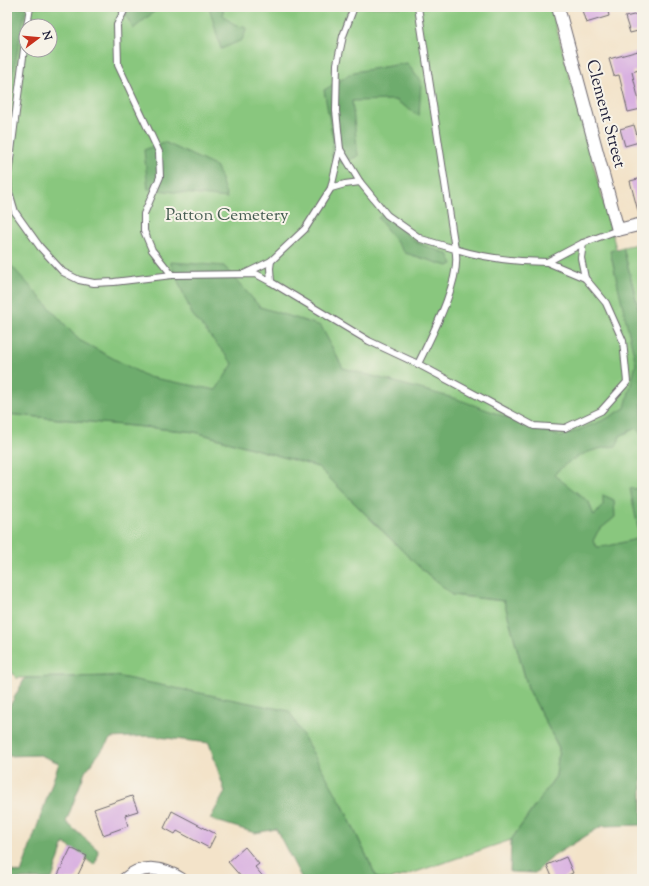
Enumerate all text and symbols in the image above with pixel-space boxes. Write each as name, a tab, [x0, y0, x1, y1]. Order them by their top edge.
north arrow	[18, 18, 58, 58]
text: N	[37, 28, 56, 42]
street label: Clement Street	[579, 57, 631, 171]
park label: Patton Cemetery	[165, 204, 289, 228]

